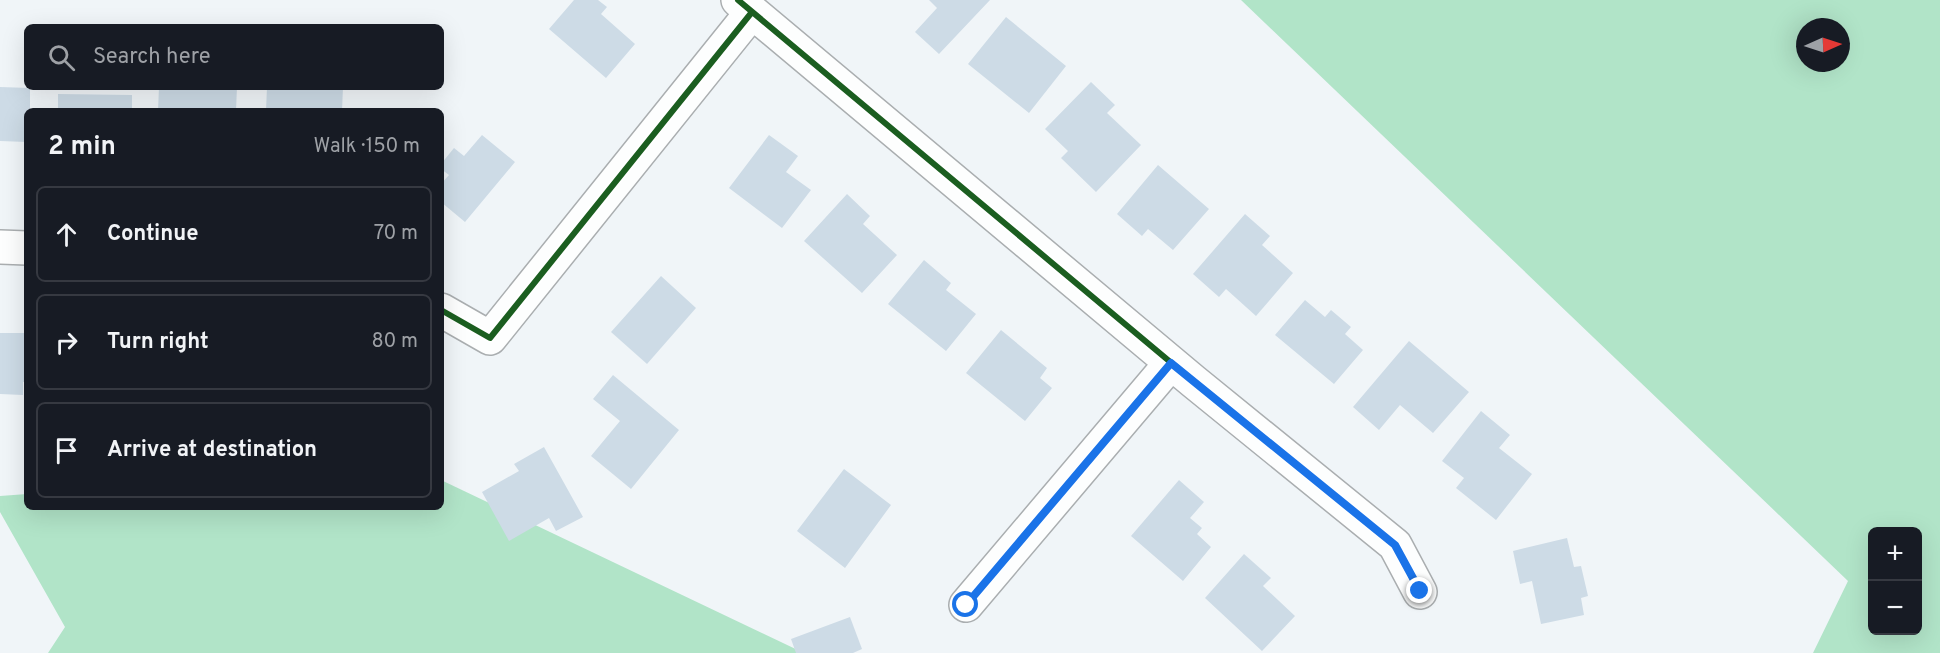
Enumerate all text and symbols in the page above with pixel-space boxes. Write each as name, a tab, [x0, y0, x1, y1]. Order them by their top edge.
north arrow	[1796, 18, 1850, 72]
search box	[24, 24, 444, 90]
icon: search	[45, 41, 78, 74]
text: Search here	[93, 44, 211, 71]
text: 2 min	[48, 131, 116, 164]
text: Walk · 150 m	[314, 134, 420, 160]
icon: ahead	[50, 218, 83, 251]
text: Continue	[107, 221, 198, 248]
text: 70 m	[374, 221, 418, 247]
icon: right	[50, 326, 83, 359]
text: Turn right	[107, 329, 209, 356]
text: 80 m	[372, 329, 418, 355]
icon: arrive	[50, 434, 83, 467]
text: Arrive at destination	[107, 437, 317, 464]
map controls	[1868, 527, 1922, 635]
button: +	[1868, 527, 1922, 581]
route end	[1406, 577, 1432, 603]
button: −	[1868, 581, 1922, 635]
route start	[952, 591, 978, 617]

